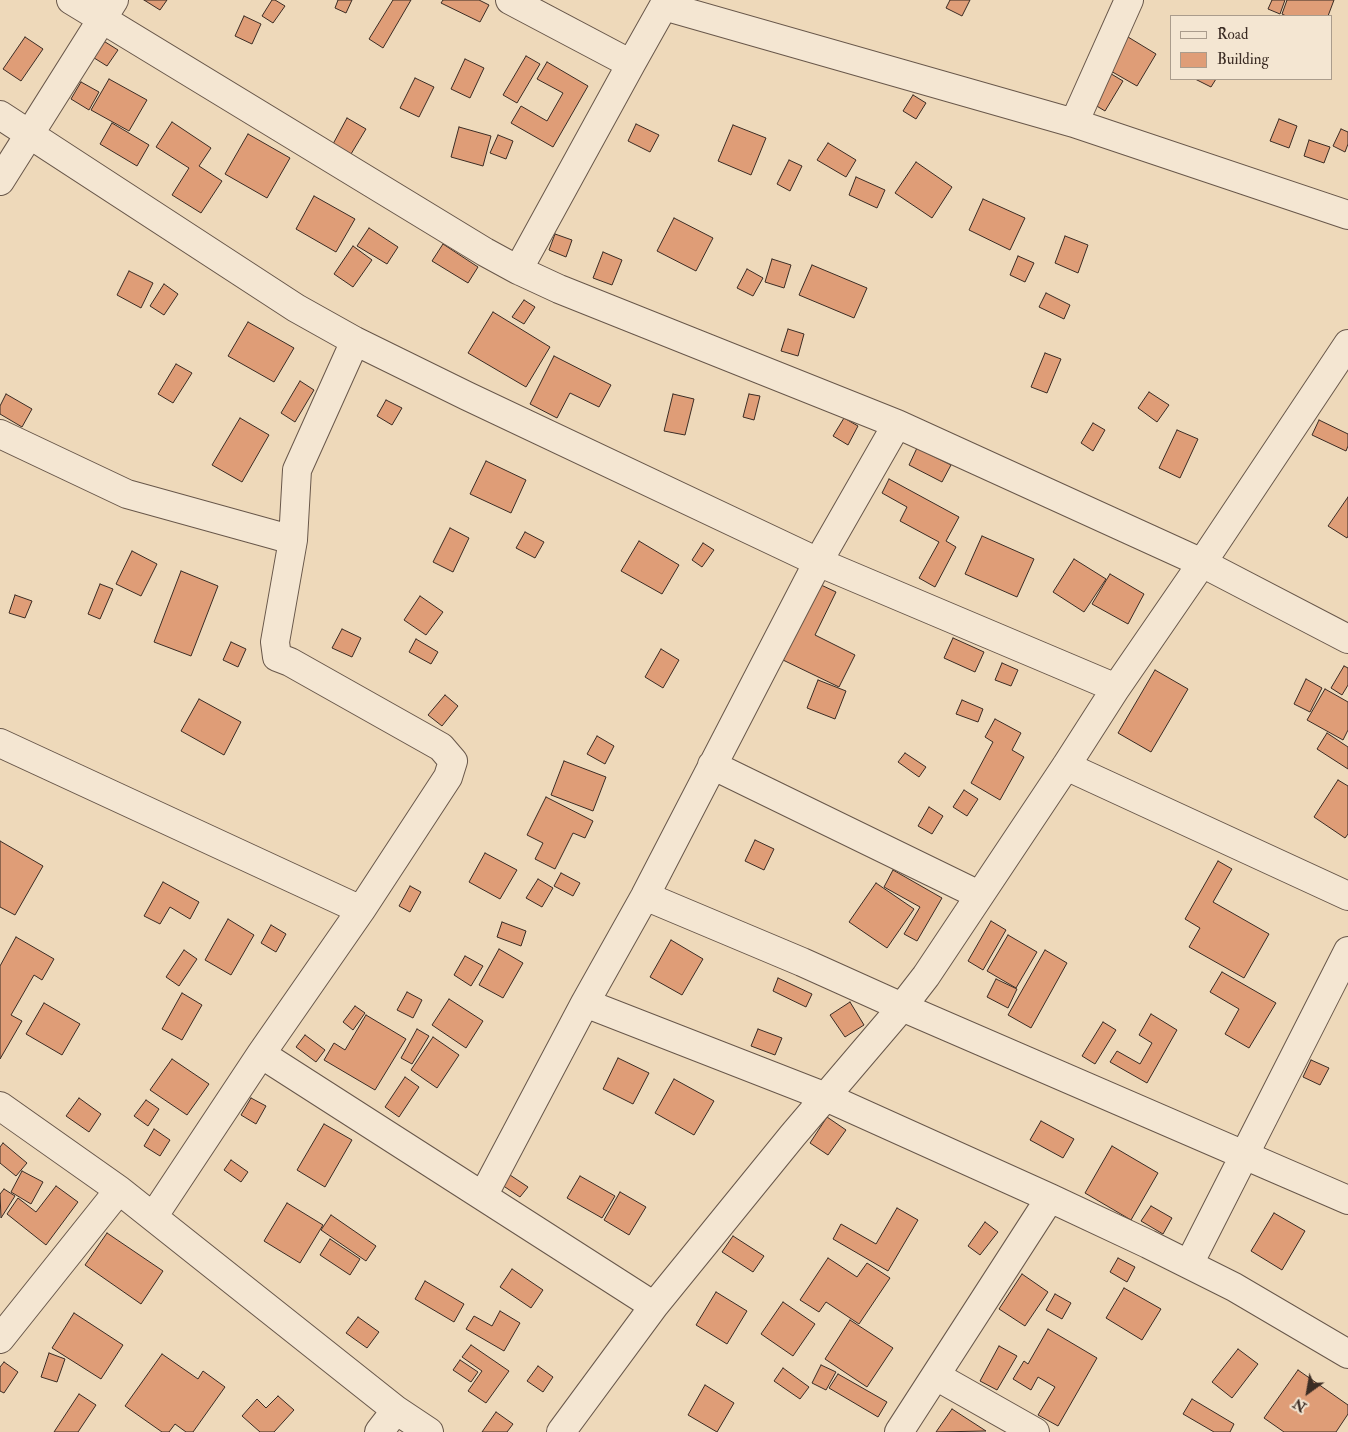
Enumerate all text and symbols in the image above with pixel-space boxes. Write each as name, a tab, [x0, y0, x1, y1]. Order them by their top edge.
legend	[1170, 15, 1333, 80]
text: Road	[1217, 25, 1248, 44]
text: Building	[1217, 50, 1269, 69]
north arrow	[1283, 1367, 1333, 1417]
text: N	[1290, 1395, 1310, 1416]

